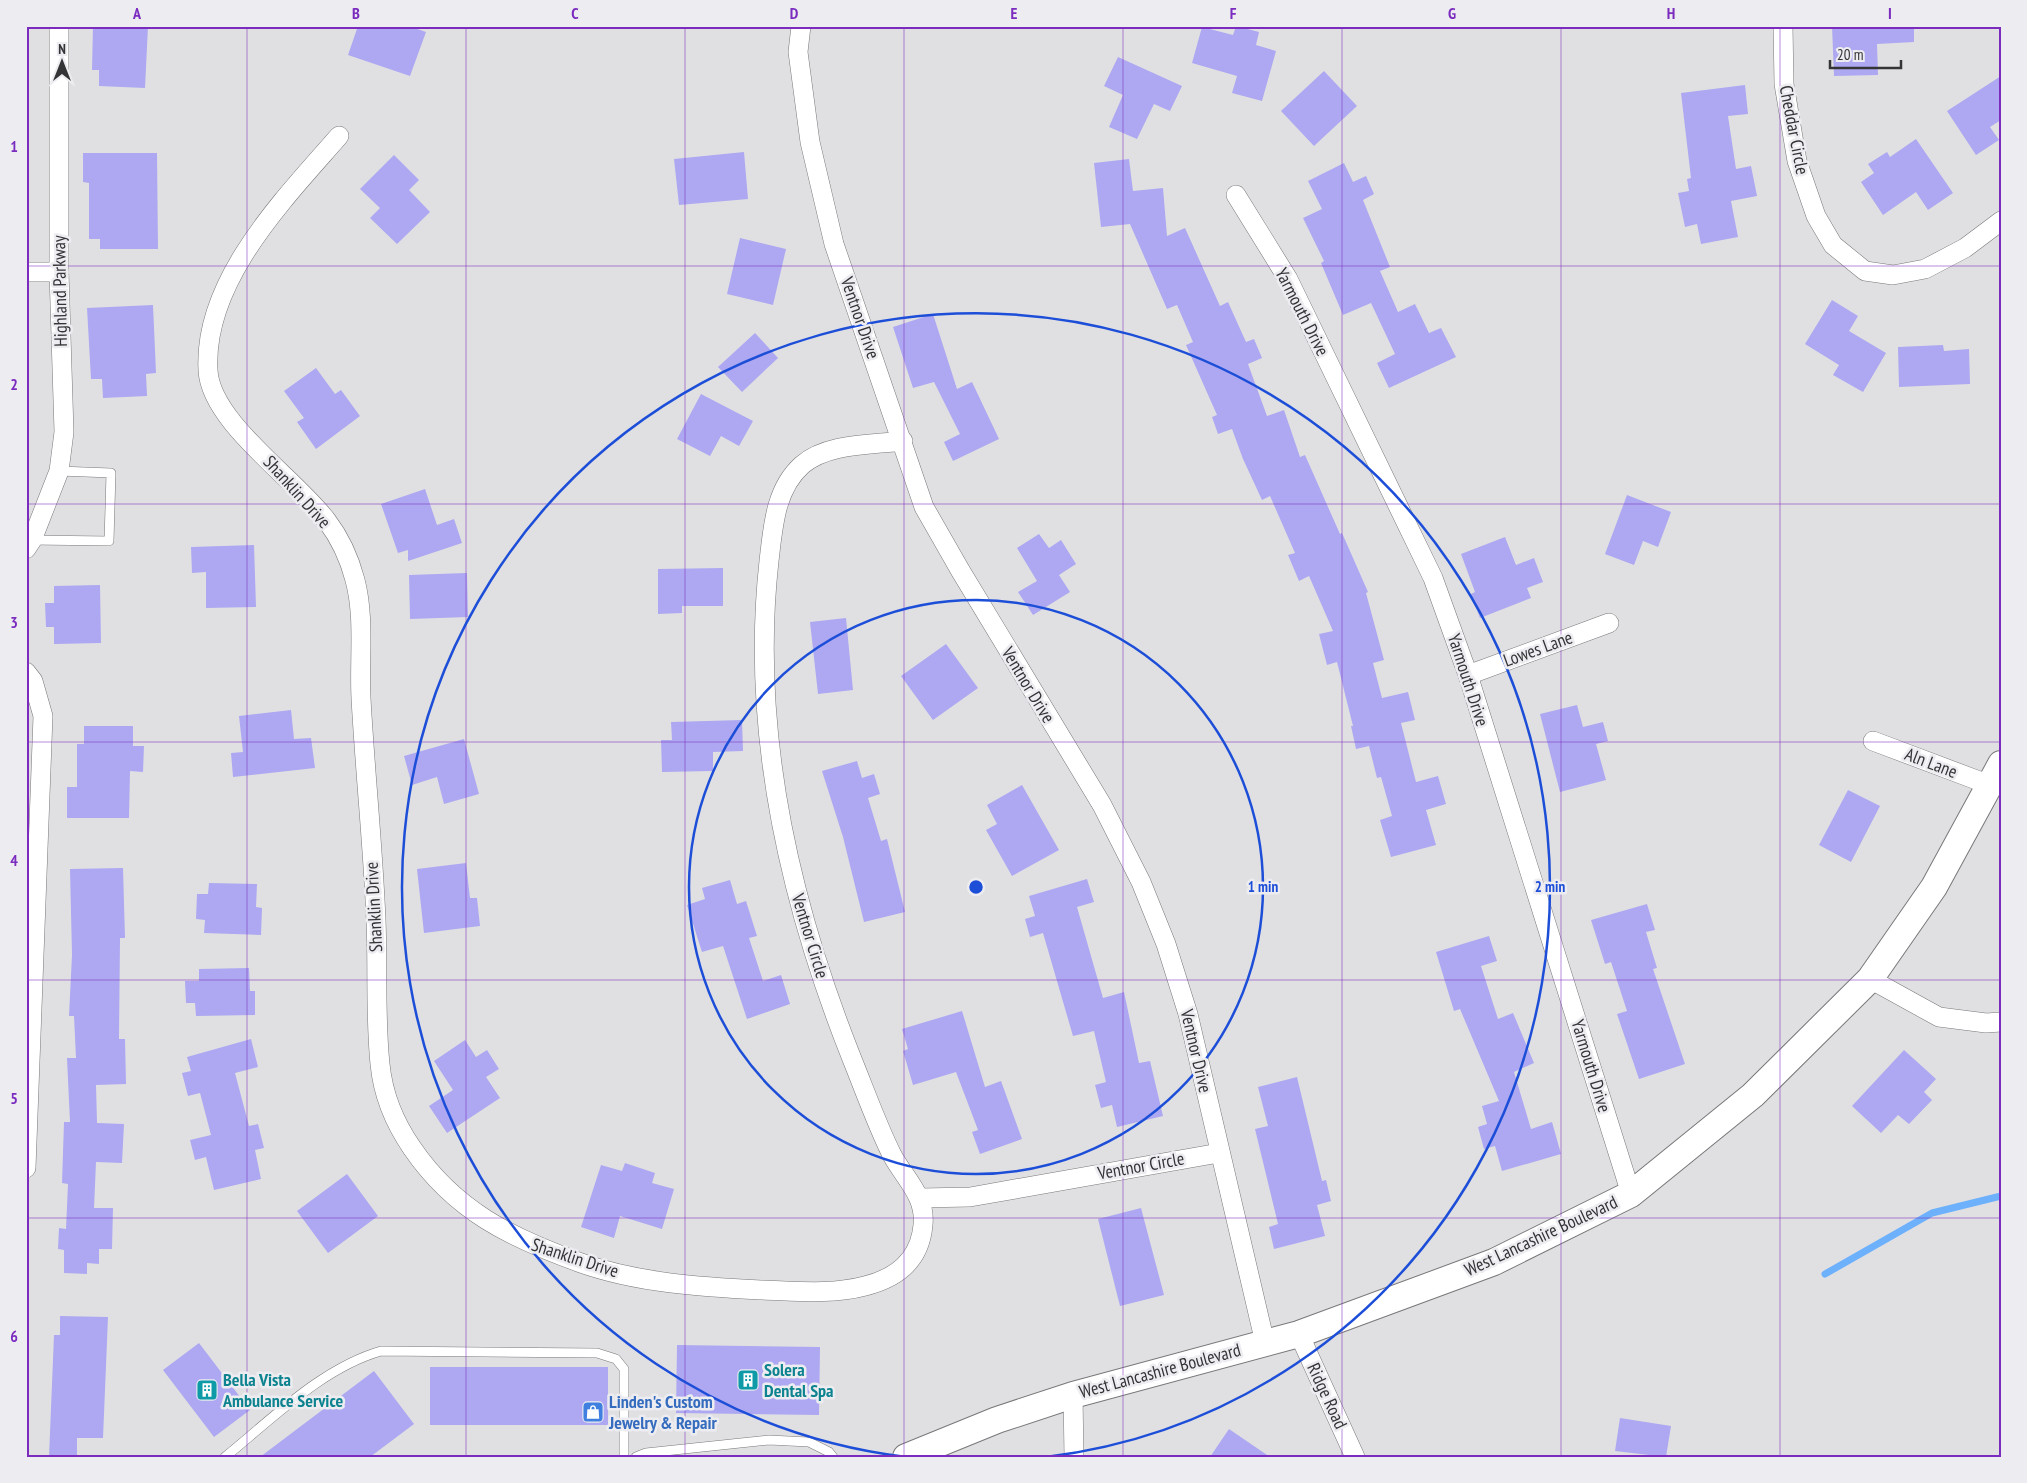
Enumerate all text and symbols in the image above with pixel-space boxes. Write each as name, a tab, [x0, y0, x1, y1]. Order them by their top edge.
text: A	[132, 3, 142, 23]
text: B	[352, 3, 360, 23]
text: C	[571, 3, 579, 23]
text: D	[790, 3, 799, 23]
text: E	[1011, 3, 1018, 23]
text: F	[1230, 3, 1237, 23]
text: G	[1448, 3, 1456, 23]
text: H	[1667, 3, 1675, 23]
text: I	[1888, 3, 1892, 23]
north arrow	[38, 38, 88, 88]
scale bar	[1830, 38, 1901, 70]
text: N	[58, 40, 66, 58]
text: 20 m	[1837, 45, 1863, 64]
street label: Cheddar Circle	[1775, 83, 1814, 176]
text: 1	[10, 136, 18, 156]
street label: Highland Parkway	[47, 235, 72, 347]
street label: Yarmouth Drive	[1270, 264, 1334, 360]
street label: Ventnor Drive	[835, 273, 885, 362]
text: 2	[10, 374, 18, 394]
street label: Shanklin Drive	[259, 450, 336, 533]
text: 3	[10, 612, 18, 632]
street label: Lowes Lane	[1500, 625, 1576, 672]
street label: Yarmouth Drive	[1443, 631, 1494, 729]
street label: Ventnor Drive	[996, 642, 1060, 727]
street label: Aln Lane	[1902, 742, 1961, 783]
text: 4	[10, 850, 18, 870]
street label: Shanklin Drive	[360, 861, 387, 953]
text: 1 min	[1248, 877, 1278, 896]
text: 2 min	[1535, 877, 1565, 896]
centre of rings	[967, 878, 985, 896]
street label: Ventnor Circle	[786, 890, 834, 981]
street label: Ventnor Drive	[1176, 1006, 1217, 1095]
street label: Yarmouth Drive	[1566, 1017, 1617, 1115]
text: 5	[10, 1088, 18, 1108]
street label: Ventnor Circle	[1095, 1147, 1186, 1185]
street label: West Lancashire Boulevard	[1461, 1190, 1621, 1281]
street label: Shanklin Drive	[529, 1233, 622, 1282]
text: 6	[10, 1326, 18, 1346]
street label: West Lancashire Boulevard	[1077, 1338, 1243, 1403]
place label: Solera Dental Spa	[764, 1358, 834, 1402]
street label: Ridge Road	[1302, 1359, 1353, 1432]
place label: Bella Vista Ambulance Service	[222, 1368, 343, 1412]
building icon: Solera Dental Spa	[736, 1368, 760, 1392]
building icon: Bella Vista Ambulance Service	[195, 1378, 219, 1402]
place label: Linden's Custom Jewelry & Repair	[608, 1390, 718, 1434]
shop icon: Linden's Custom Jewelry & Repair	[581, 1400, 605, 1424]

